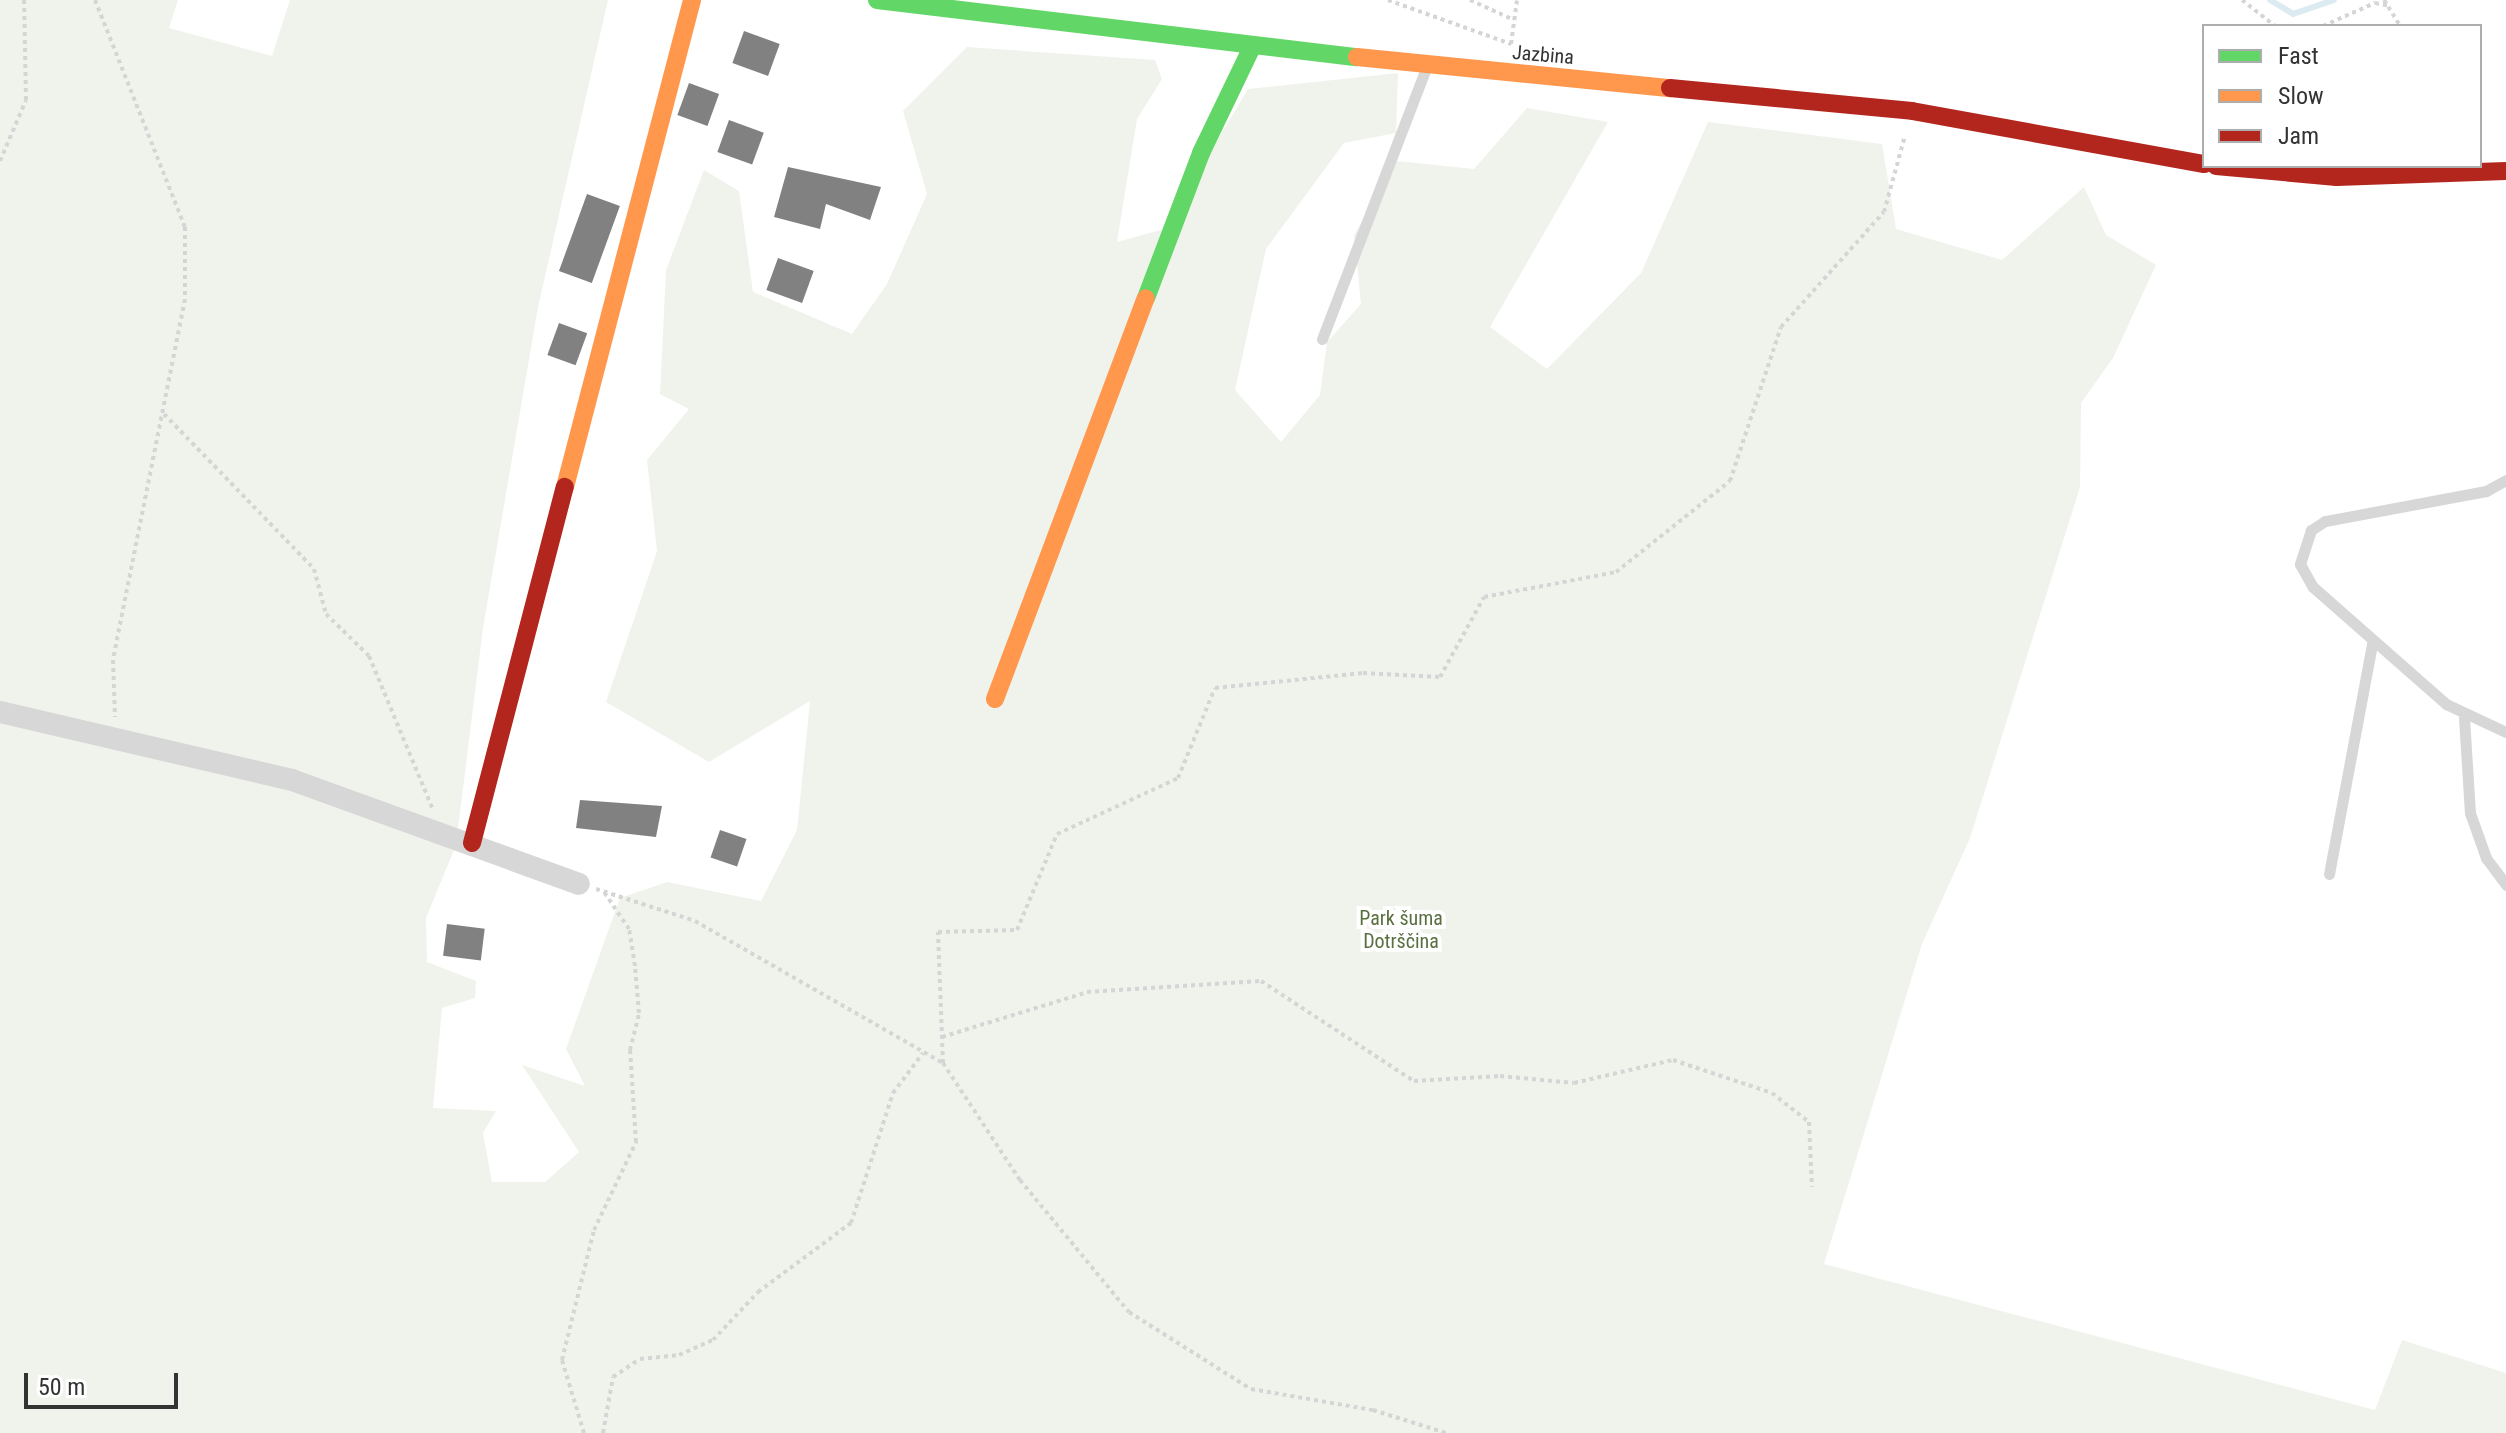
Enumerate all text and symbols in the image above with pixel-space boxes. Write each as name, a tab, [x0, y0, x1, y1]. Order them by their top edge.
legend	[2202, 24, 2482, 168]
street label: Jazbina	[1511, 40, 1575, 70]
text: Fast	[2278, 42, 2319, 70]
text: Slow	[2278, 82, 2324, 110]
text: Jam	[2278, 122, 2319, 150]
park label: Park šuma Dotrščina	[1359, 907, 1443, 954]
scale bar	[28, 1357, 182, 1407]
text: 50 m	[38, 1373, 85, 1401]

